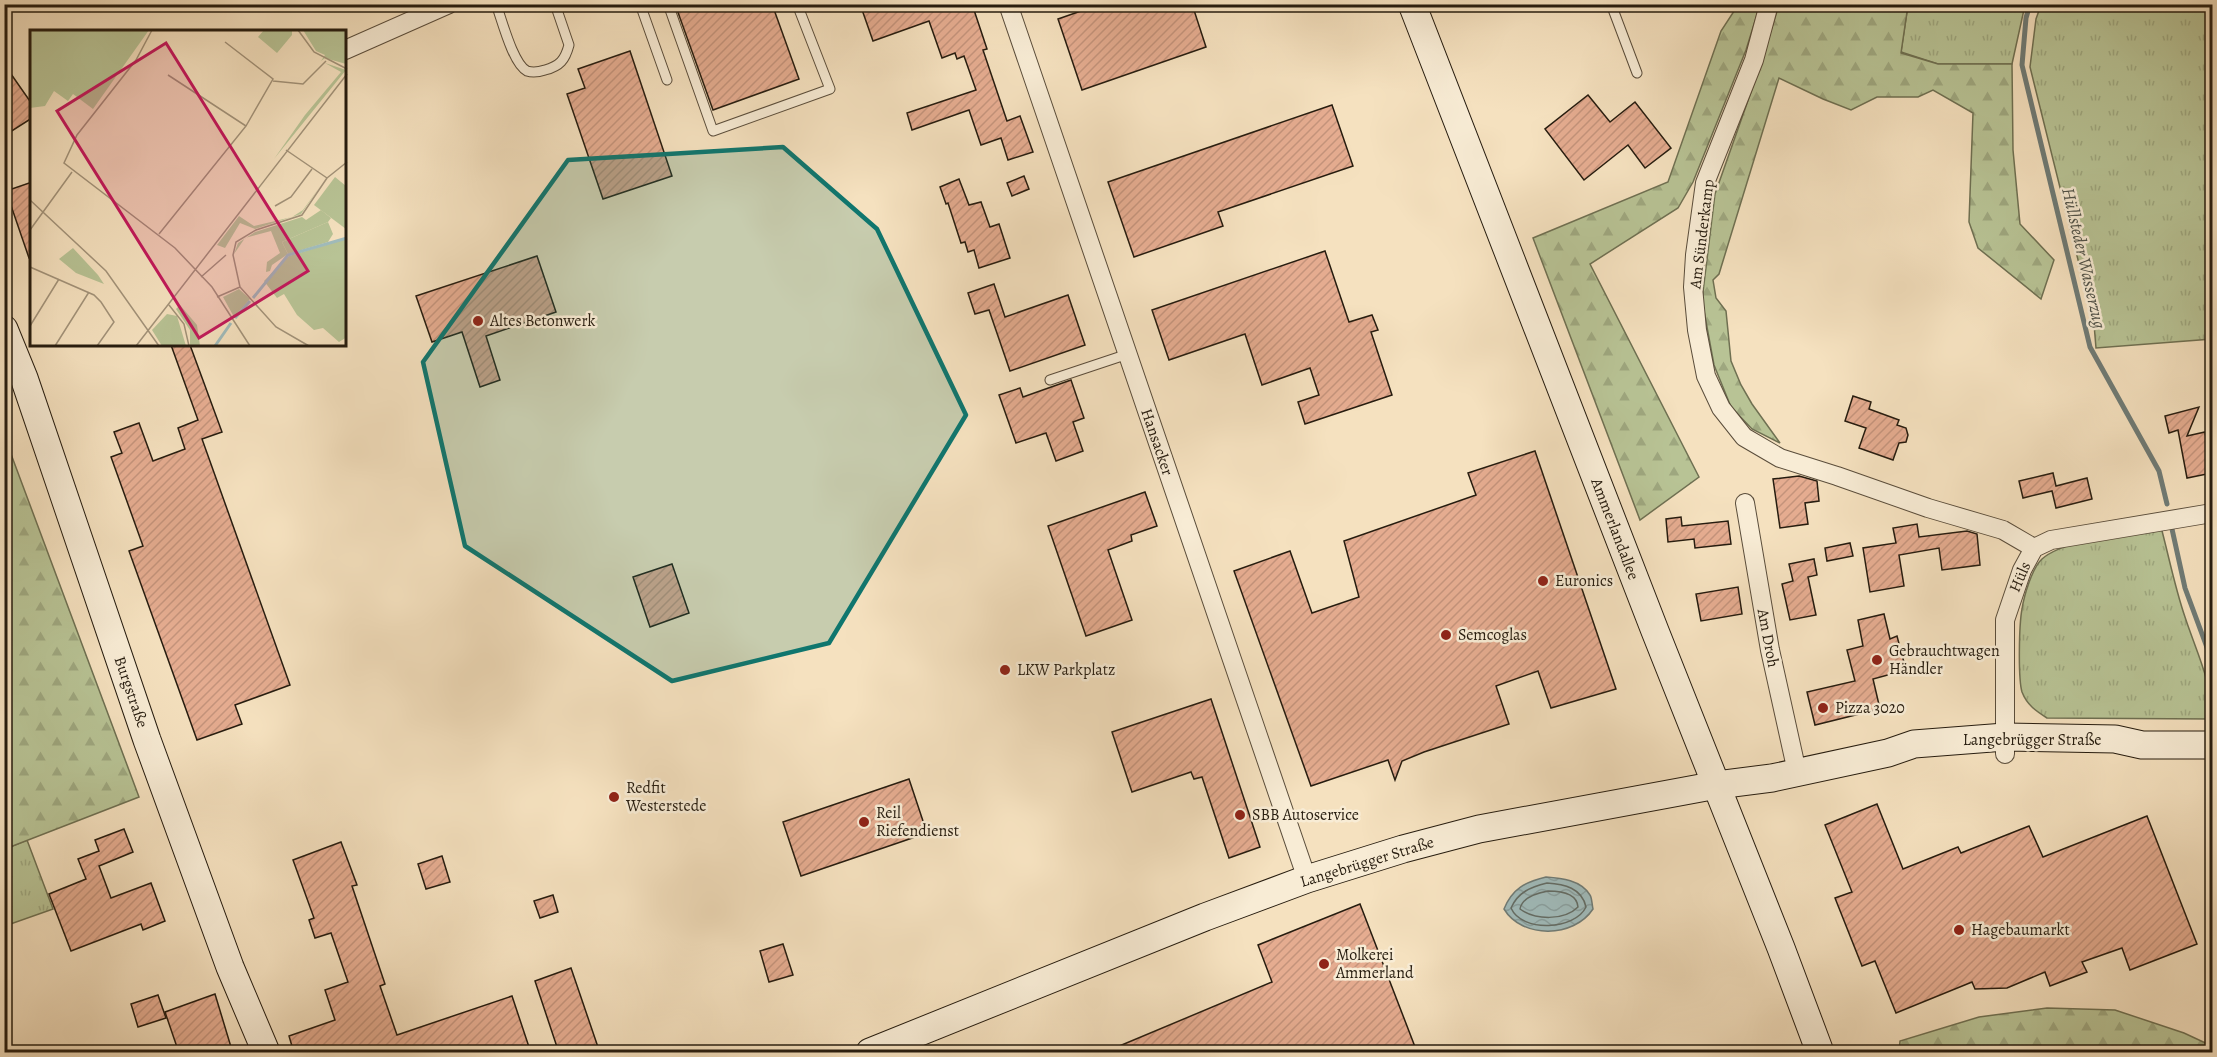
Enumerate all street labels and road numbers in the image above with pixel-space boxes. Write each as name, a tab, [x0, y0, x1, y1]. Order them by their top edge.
street label: Am Sünderkamp	[1684, 178, 1720, 291]
street label: Hansacker	[1135, 406, 1179, 478]
street label: Ammerlandallee	[1585, 474, 1644, 583]
street label: Hüls	[2004, 558, 2036, 596]
street label: Am Droh	[1751, 606, 1785, 670]
street label: Burgstraße	[109, 653, 153, 731]
street label: Langebrügger Straße	[1963, 729, 2101, 751]
street label: Langebrügger Straße	[1297, 831, 1437, 893]

